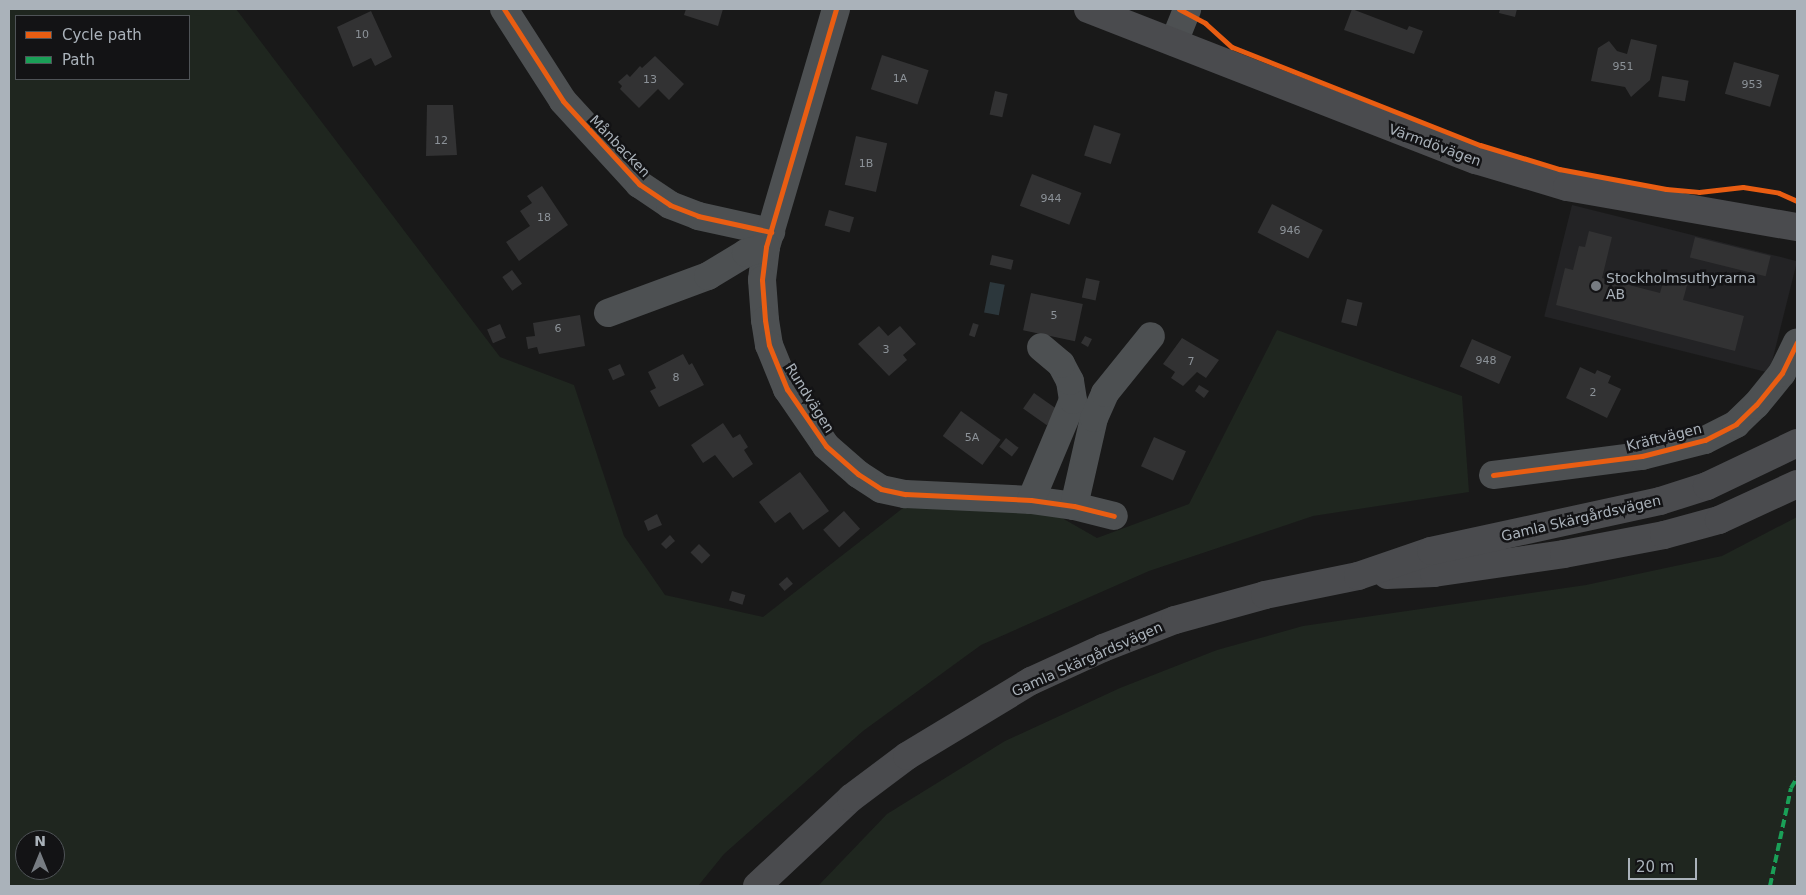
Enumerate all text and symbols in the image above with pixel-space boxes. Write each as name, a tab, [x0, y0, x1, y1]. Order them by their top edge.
legend	[15, 15, 190, 80]
text: Cycle path	[62, 26, 142, 44]
house number: 10	[355, 28, 369, 42]
text: Path	[62, 51, 95, 69]
house number: 951	[1613, 60, 1633, 74]
house number: 1A	[893, 72, 907, 86]
house number: 13	[643, 73, 657, 87]
house number: 953	[1742, 78, 1762, 92]
street label: Månbacken	[586, 111, 654, 181]
street label: Värmdövägen	[1387, 121, 1483, 169]
house number: 12	[434, 134, 448, 148]
house number: 1B	[859, 157, 873, 171]
house number: 944	[1041, 192, 1061, 206]
house number: 18	[537, 211, 551, 225]
house number: 946	[1280, 224, 1300, 238]
place label: Stockholmsuthyrarna AB	[1606, 270, 1756, 302]
marker: Stockholmsuthyrarna AB	[1590, 280, 1602, 292]
house number: 5	[1051, 309, 1057, 323]
house number: 6	[555, 322, 561, 336]
house number: 3	[883, 343, 889, 357]
house number: 948	[1476, 354, 1496, 368]
house number: 7	[1188, 355, 1194, 369]
street label: Rundvägen	[782, 360, 838, 436]
house number: 8	[673, 371, 679, 385]
house number: 2	[1590, 386, 1596, 400]
street label: Kräftvägen	[1625, 420, 1703, 454]
house number: 5A	[965, 431, 979, 445]
street label: Gamla Skärgårdsvägen	[1500, 491, 1662, 545]
street label: Gamla Skärgårdsvägen	[1009, 618, 1165, 700]
north arrow	[15, 830, 65, 880]
text: N	[34, 833, 46, 849]
scale bar	[1631, 848, 1700, 880]
text: 20 m	[1636, 858, 1674, 876]

